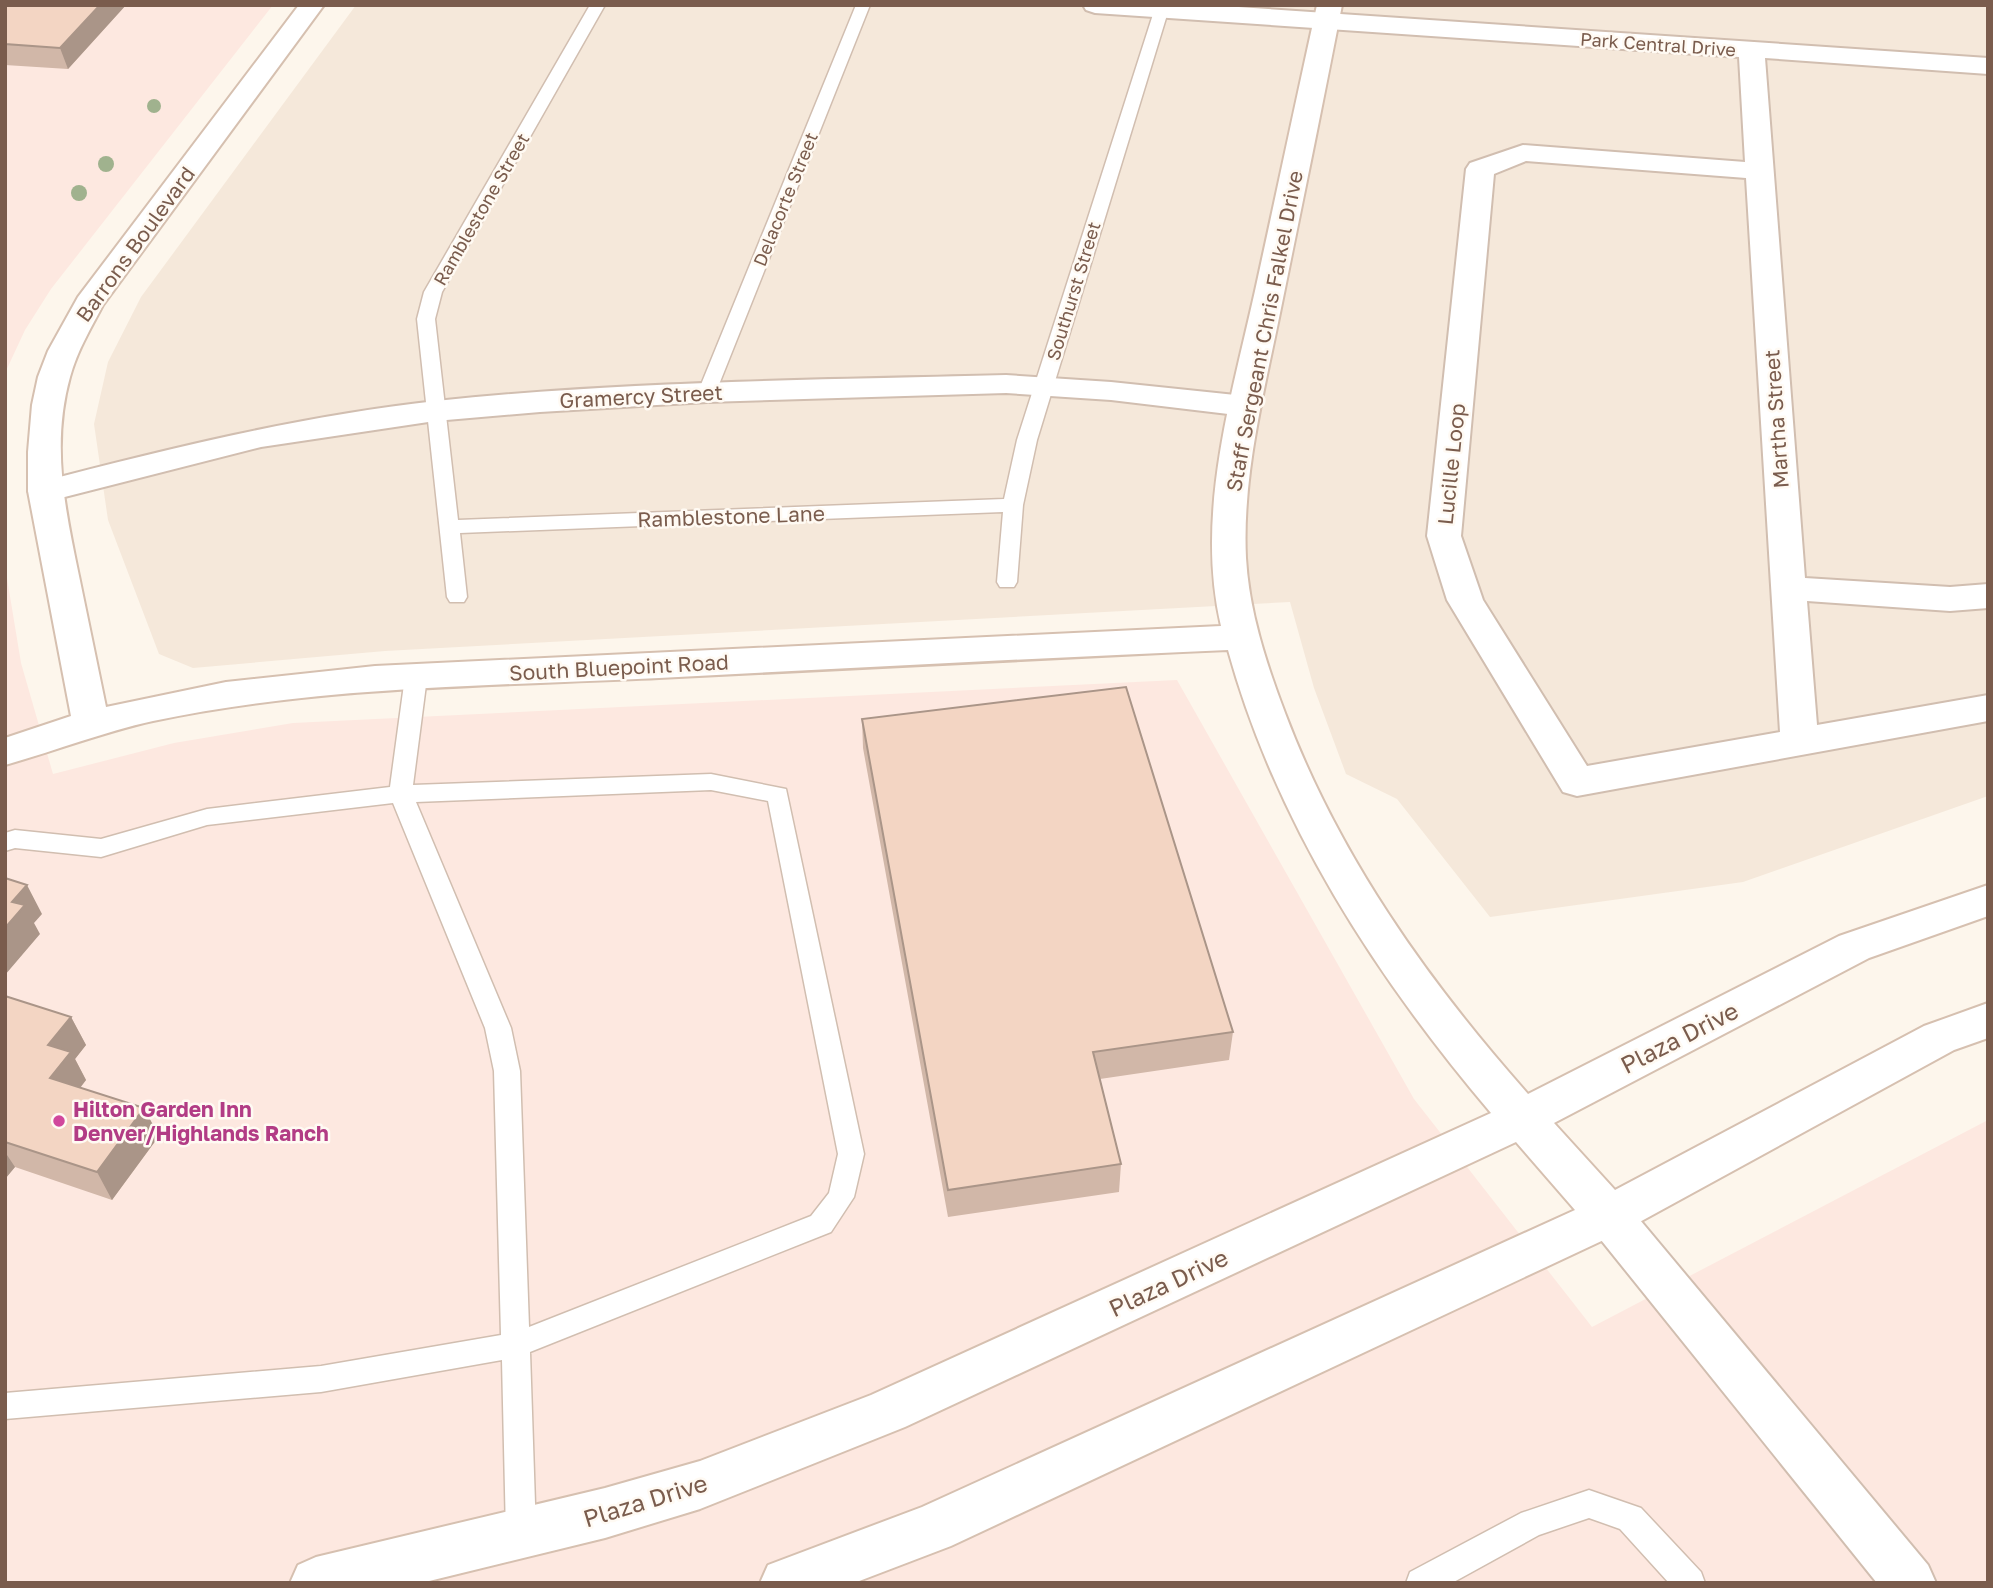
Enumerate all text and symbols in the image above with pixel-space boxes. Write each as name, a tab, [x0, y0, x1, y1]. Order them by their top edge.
street label: Park Central Drive	[1579, 28, 1737, 60]
street label: Ramblestone Street	[428, 129, 534, 289]
street label: Delacorte Street	[748, 129, 822, 269]
street label: Barrons Boulevard	[70, 161, 200, 327]
street label: Staff Sergeant Chris Falkel Drive	[1220, 168, 1308, 494]
street label: Southurst Street	[1041, 219, 1105, 363]
street label: Martha Street	[1758, 349, 1794, 489]
street label: Gramercy Street	[559, 379, 723, 413]
street label: Lucille Loop	[1432, 402, 1470, 526]
street label: Ramblestone Lane	[637, 500, 825, 532]
street label: South Bluepoint Road	[509, 648, 729, 686]
street label: Plaza Drive	[1615, 995, 1743, 1079]
place label: Hilton Garden Inn Denver/Highlands Ranch	[73, 1096, 329, 1146]
marker: Hilton Garden Inn Denver/Highlands Ranch	[51, 1113, 67, 1129]
street label: Plaza Drive	[1104, 1242, 1232, 1322]
street label: Plaza Drive	[579, 1467, 711, 1533]

